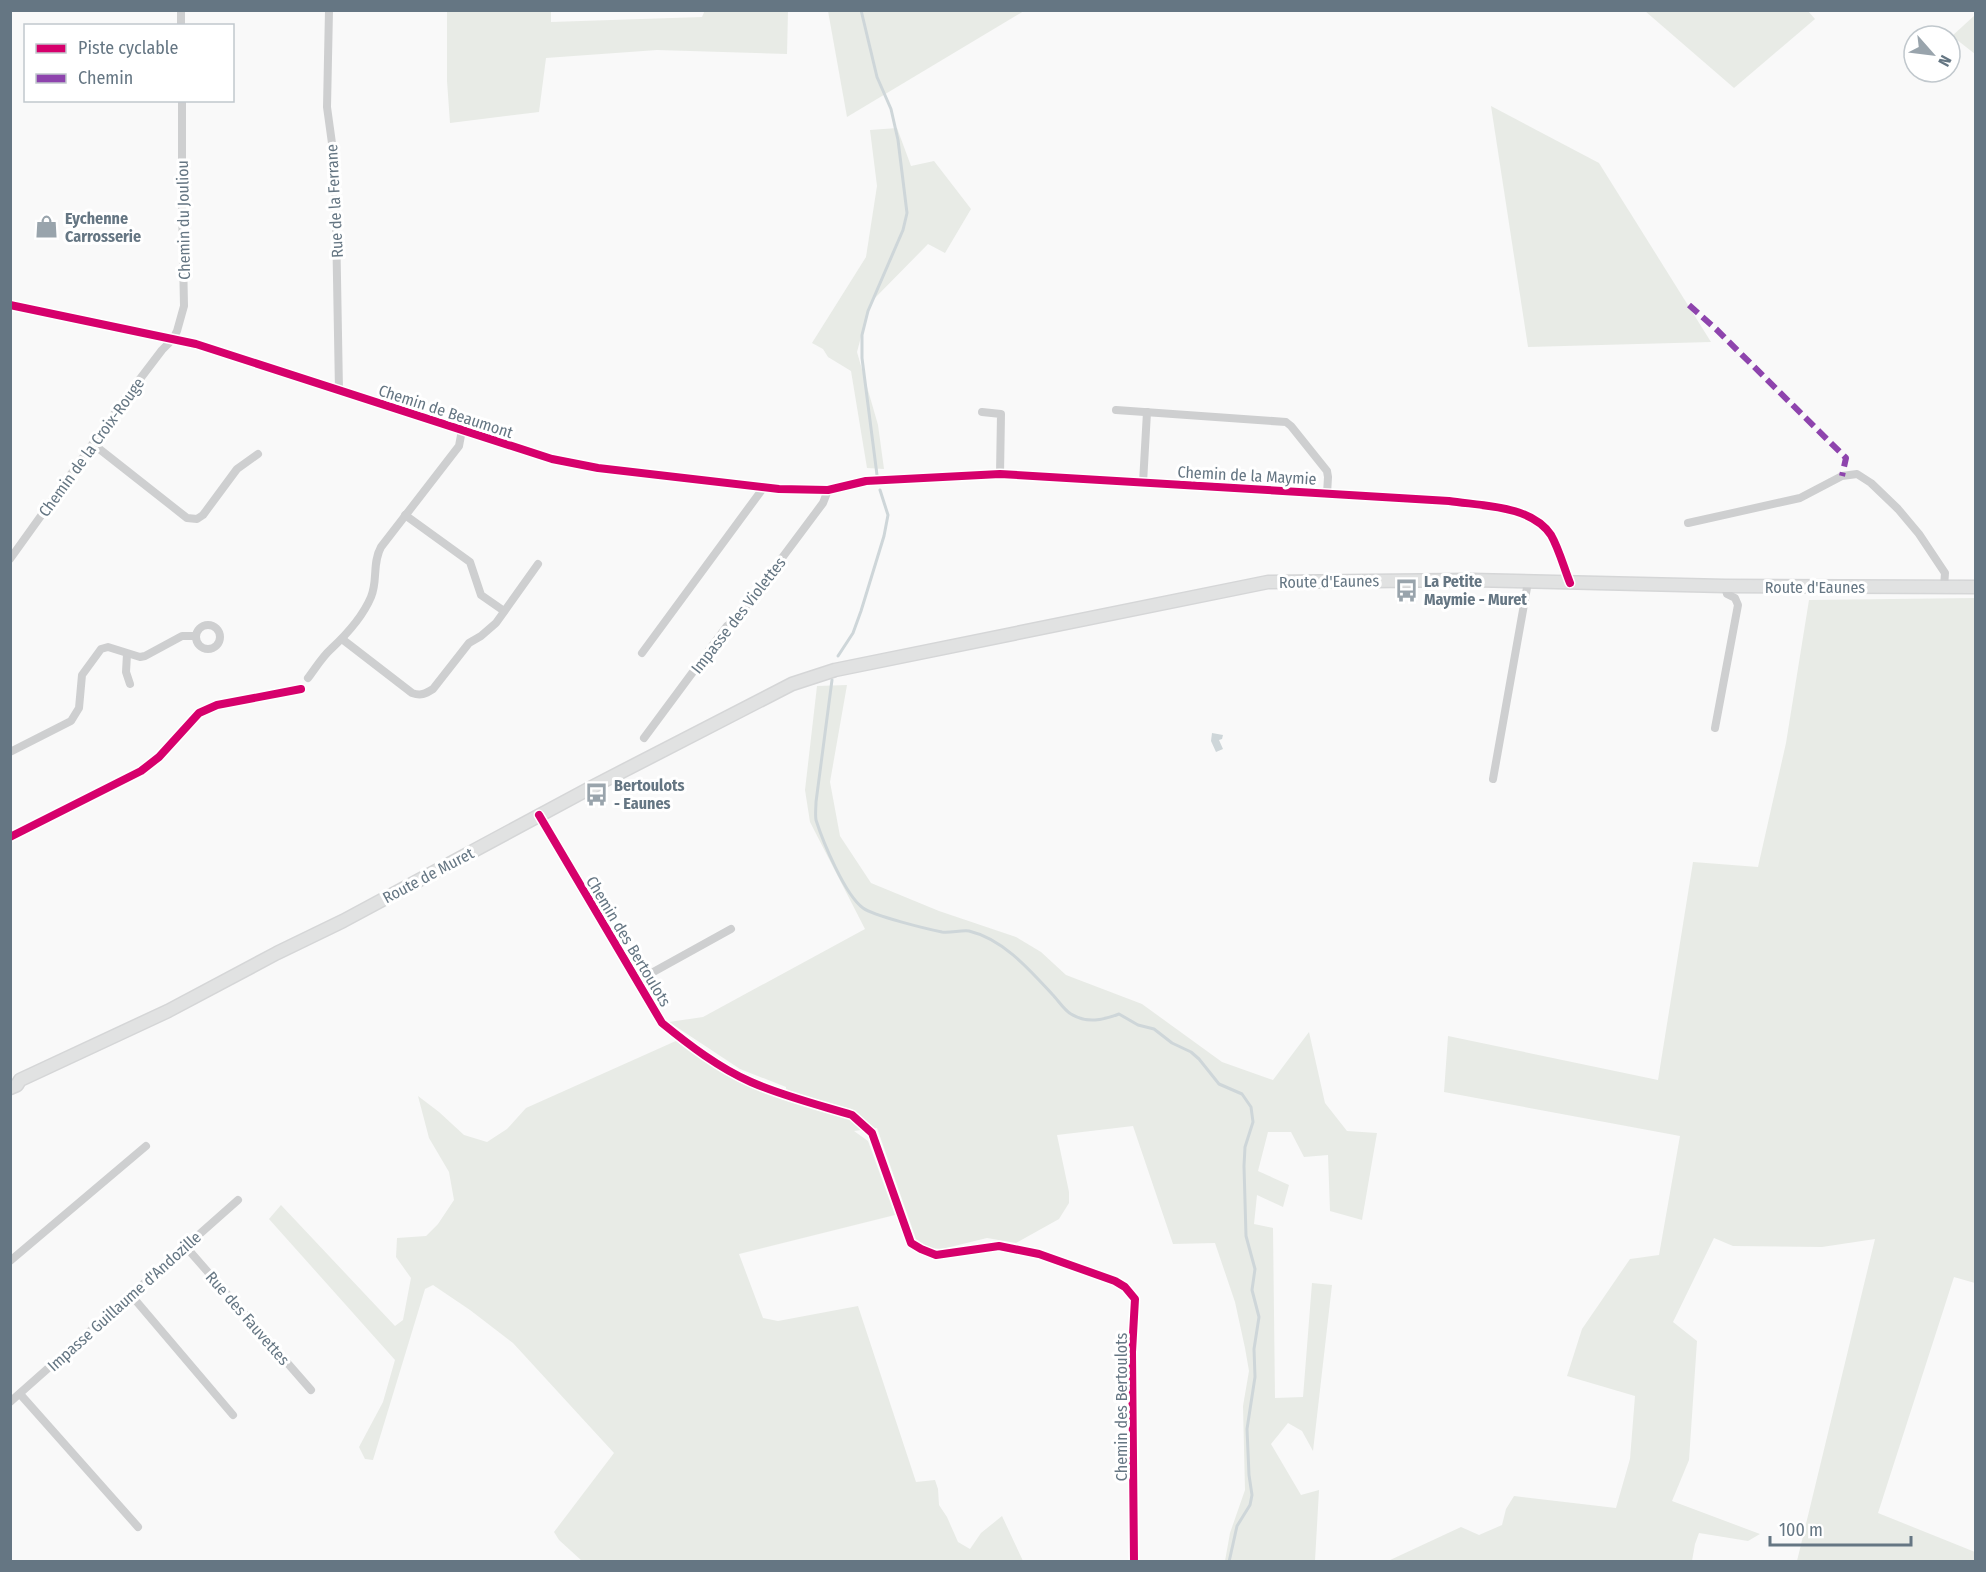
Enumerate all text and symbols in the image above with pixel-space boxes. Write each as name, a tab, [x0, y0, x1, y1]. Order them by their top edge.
legend	[24, 24, 234, 102]
north arrow	[1902, 24, 1962, 84]
text: Piste cyclable	[78, 37, 178, 59]
text: N	[1934, 52, 1955, 70]
text: Chemin	[78, 67, 133, 89]
street label: Rue de la Ferrane	[322, 143, 347, 258]
street label: Chemin du Jouliou	[173, 160, 194, 280]
place label: Eychenne Carrosserie	[65, 209, 141, 246]
shop icon: Eychenne Carrosserie	[34, 214, 60, 240]
street label: Chemin de la Croix-Rouge	[35, 374, 148, 520]
street label: Chemin de Beaumont	[376, 381, 516, 442]
street label: Chemin de la Maymie	[1177, 462, 1317, 489]
street label: Impasse des Violettes	[687, 553, 790, 677]
street label: Route d'Eaunes	[1279, 571, 1380, 592]
place label: La Petite Maymie - Muret	[1424, 572, 1527, 609]
bus stop icon: La Petite Maymie - Muret	[1393, 577, 1419, 603]
street label: Route d'Eaunes	[1765, 578, 1865, 597]
place label: Bertoulots - Eaunes	[614, 776, 685, 813]
bus stop icon: Bertoulots - Eaunes	[583, 781, 609, 807]
street label: Route de Muret	[380, 843, 478, 907]
street label: Chemin des Bertoulots	[582, 873, 675, 1010]
street label: Impasse Guillaume d'Andozille	[44, 1227, 205, 1375]
street label: Rue des Fauvettes	[202, 1268, 294, 1369]
street label: Chemin des Bertoulots	[1112, 1333, 1131, 1481]
scale bar	[1770, 1509, 1911, 1547]
text: 100 m	[1779, 1519, 1823, 1541]

